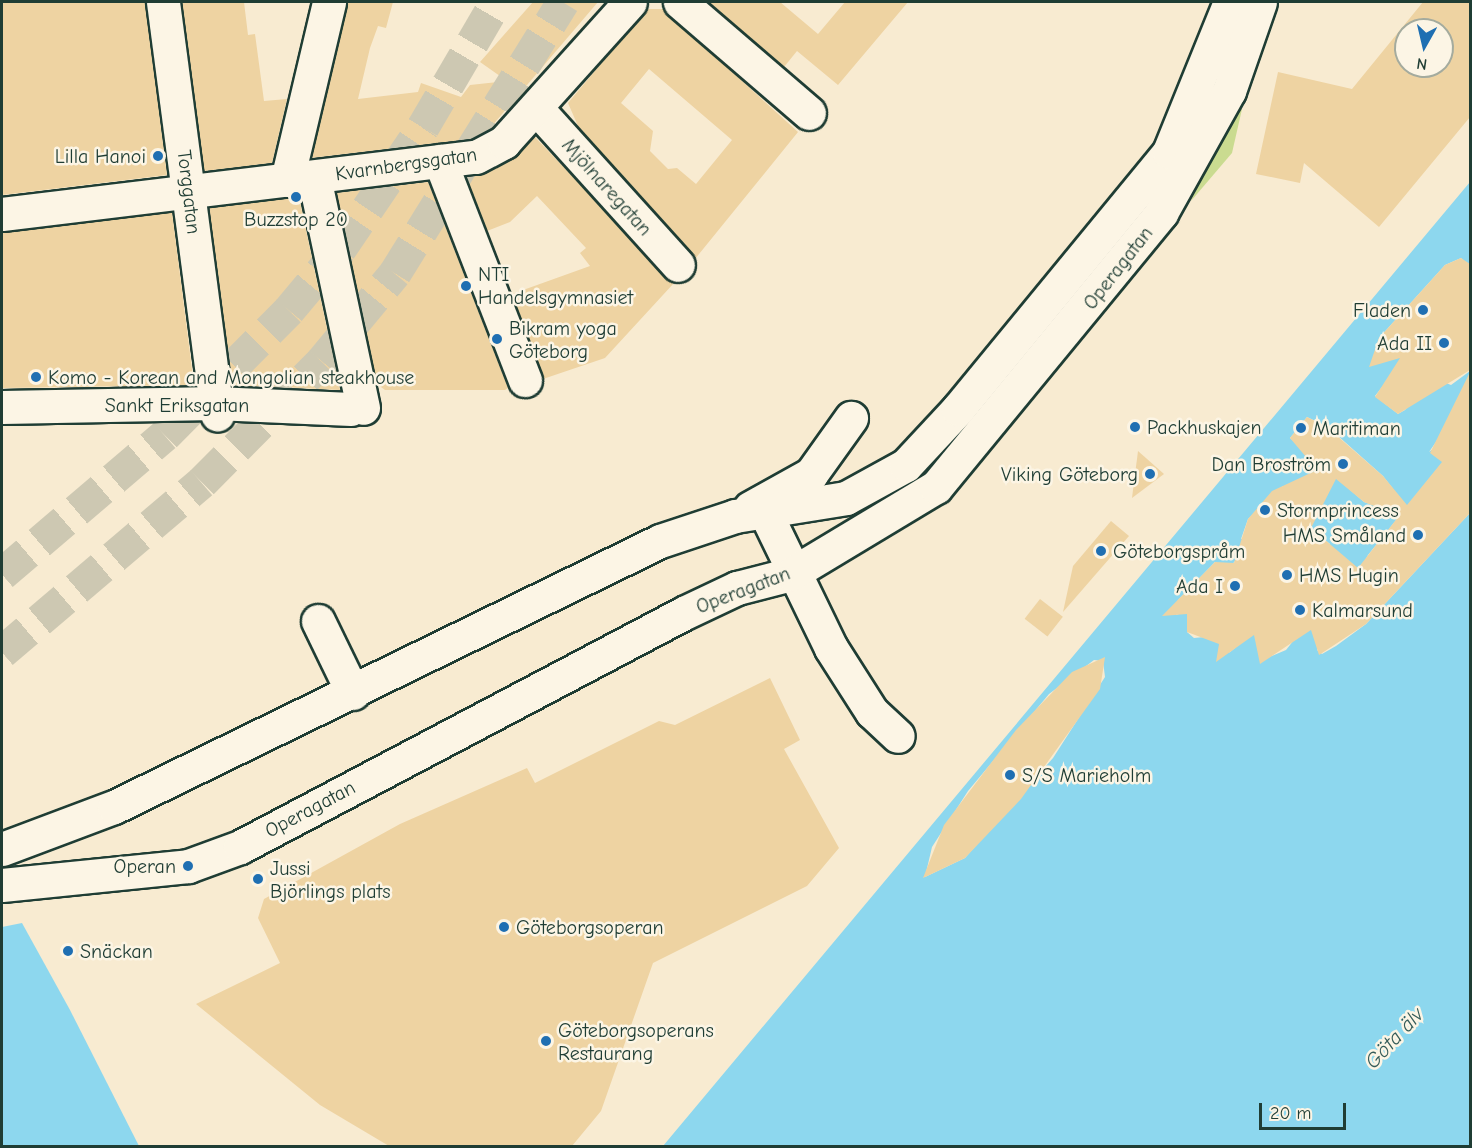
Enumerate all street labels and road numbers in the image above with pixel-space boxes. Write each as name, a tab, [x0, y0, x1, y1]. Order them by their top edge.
street label: Mjölnaregatan	[557, 133, 657, 241]
street label: Kvarnbergsgatan	[334, 142, 478, 186]
street label: Torggatan	[172, 149, 206, 235]
street label: Operagatan	[1078, 222, 1158, 314]
street label: Sankt Eriksgatan	[105, 393, 249, 417]
street label: Operagatan	[693, 561, 793, 619]
street label: Operagatan	[261, 775, 359, 843]

